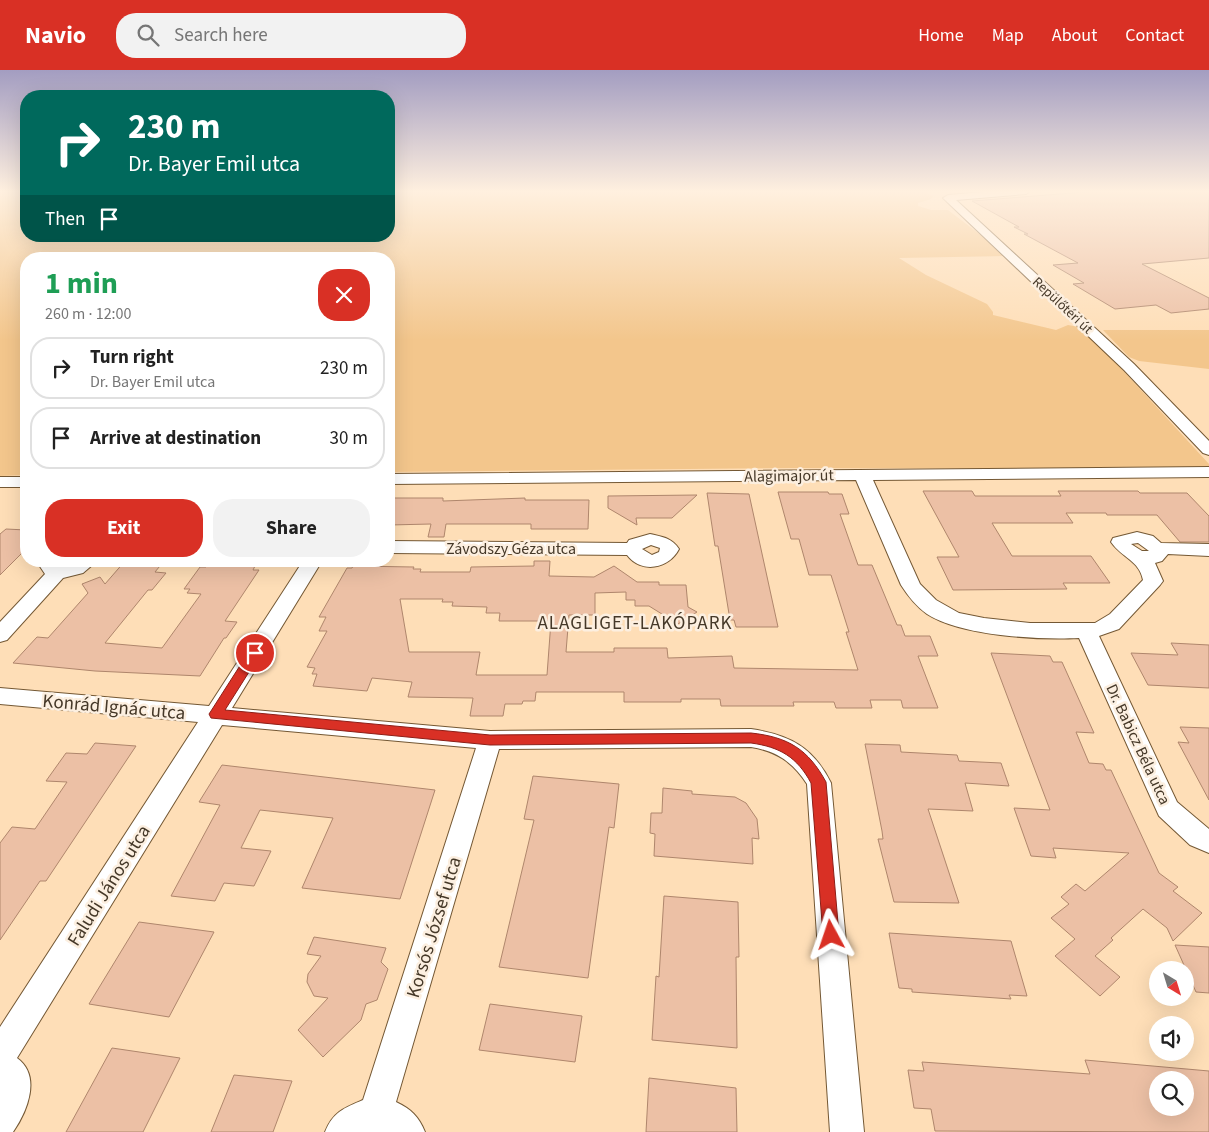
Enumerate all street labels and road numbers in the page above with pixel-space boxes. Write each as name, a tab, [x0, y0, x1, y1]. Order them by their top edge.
street label: Repülőtéri út	[1028, 272, 1097, 339]
street label: Alagimajor út	[744, 464, 835, 488]
street label: Závodszy Géza utca	[446, 538, 576, 560]
street label: Dr. Babicz Béla utca	[1100, 680, 1176, 808]
street label: Konrád Ignác utca	[41, 688, 186, 727]
street label: Faludi János utca	[61, 820, 157, 952]
street label: Korsós József utca	[400, 854, 469, 1001]

